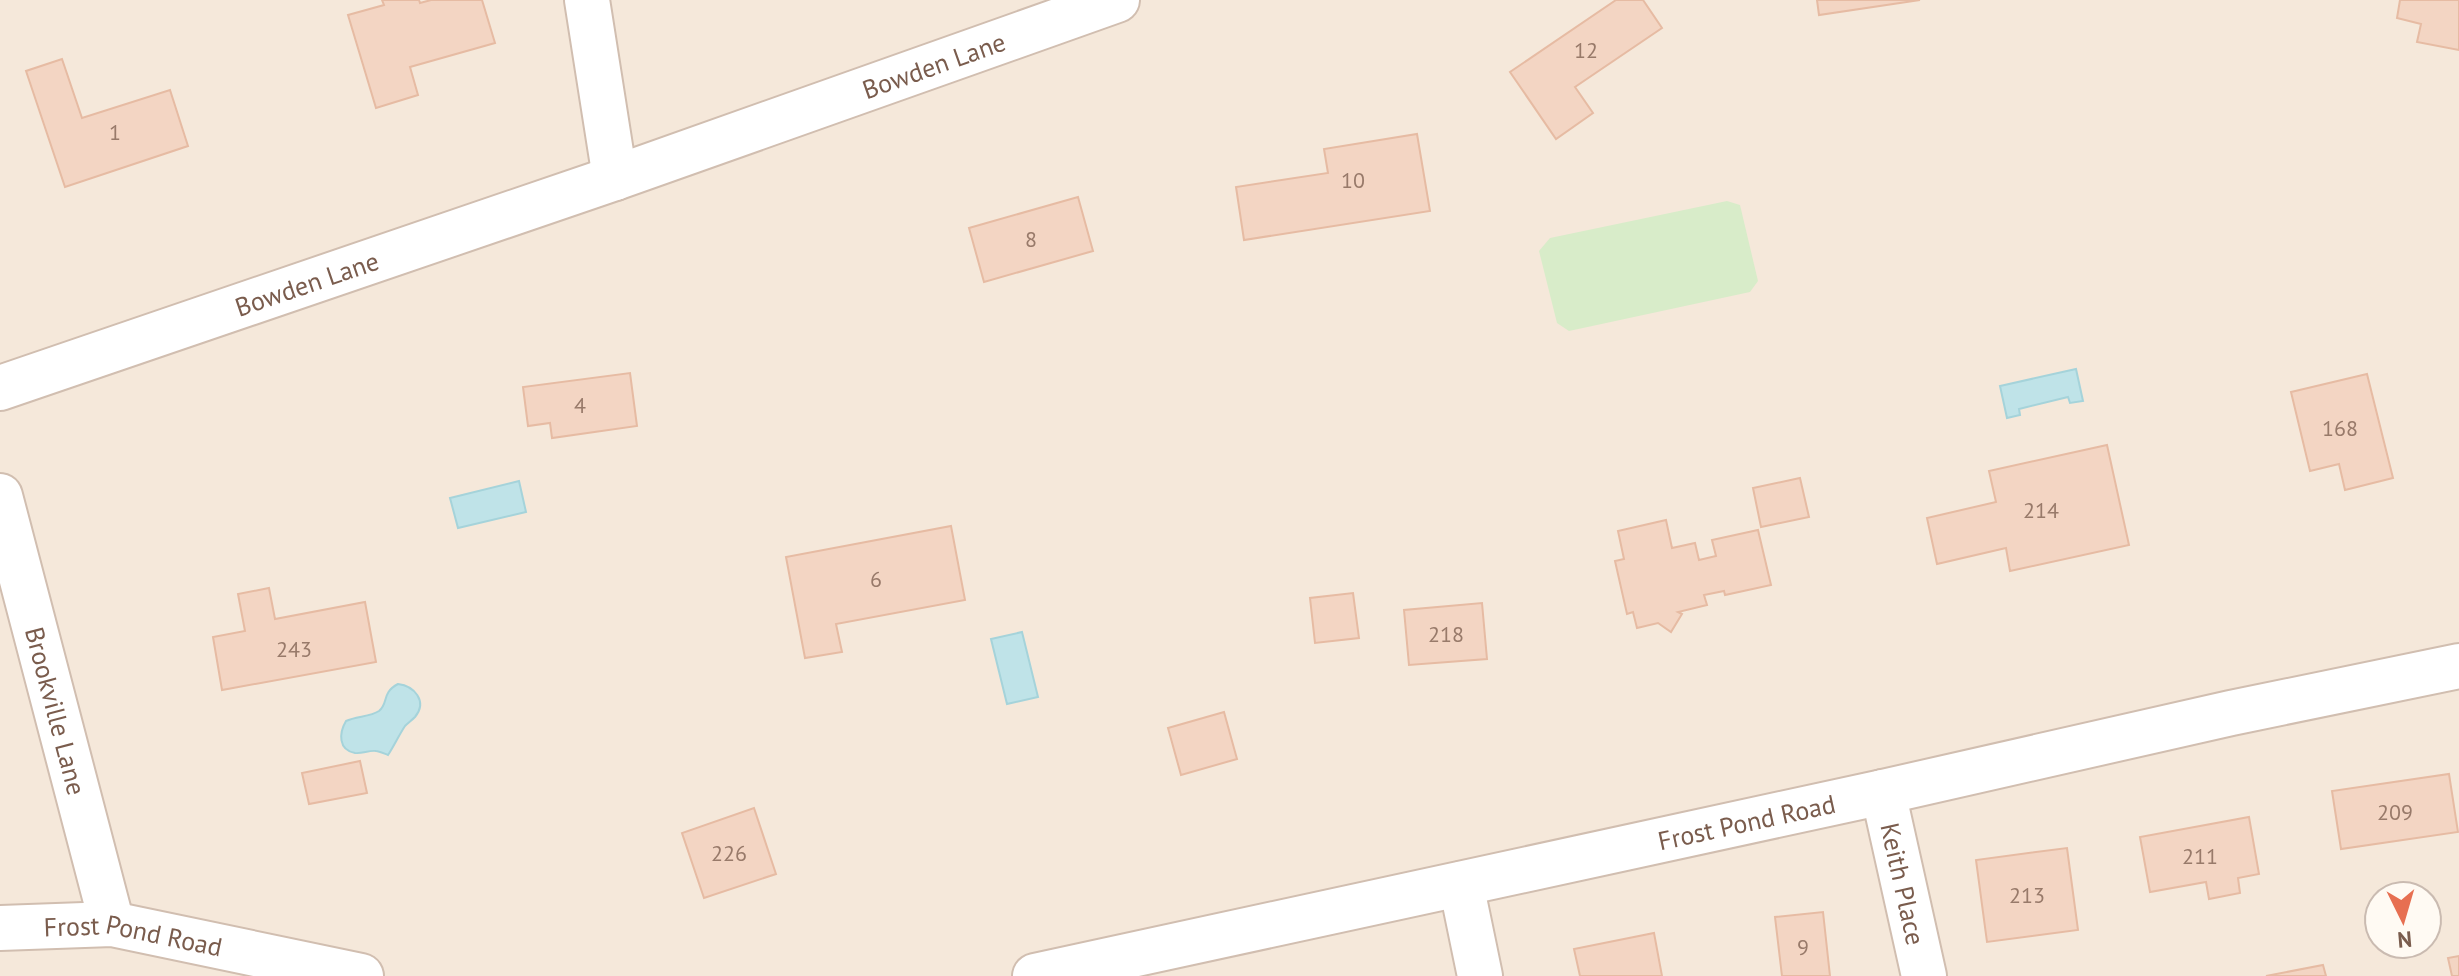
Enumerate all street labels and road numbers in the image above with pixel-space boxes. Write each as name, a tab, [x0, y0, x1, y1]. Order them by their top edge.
street label: Bowden Lane	[858, 24, 1010, 106]
street label: Bowden Lane	[230, 244, 383, 323]
street label: Brookville Lane	[18, 623, 94, 798]
street label: Frost Pond Road	[1655, 786, 1838, 857]
street label: Keith Place	[1874, 820, 1933, 948]
street label: Frost Pond Road	[43, 907, 225, 963]

